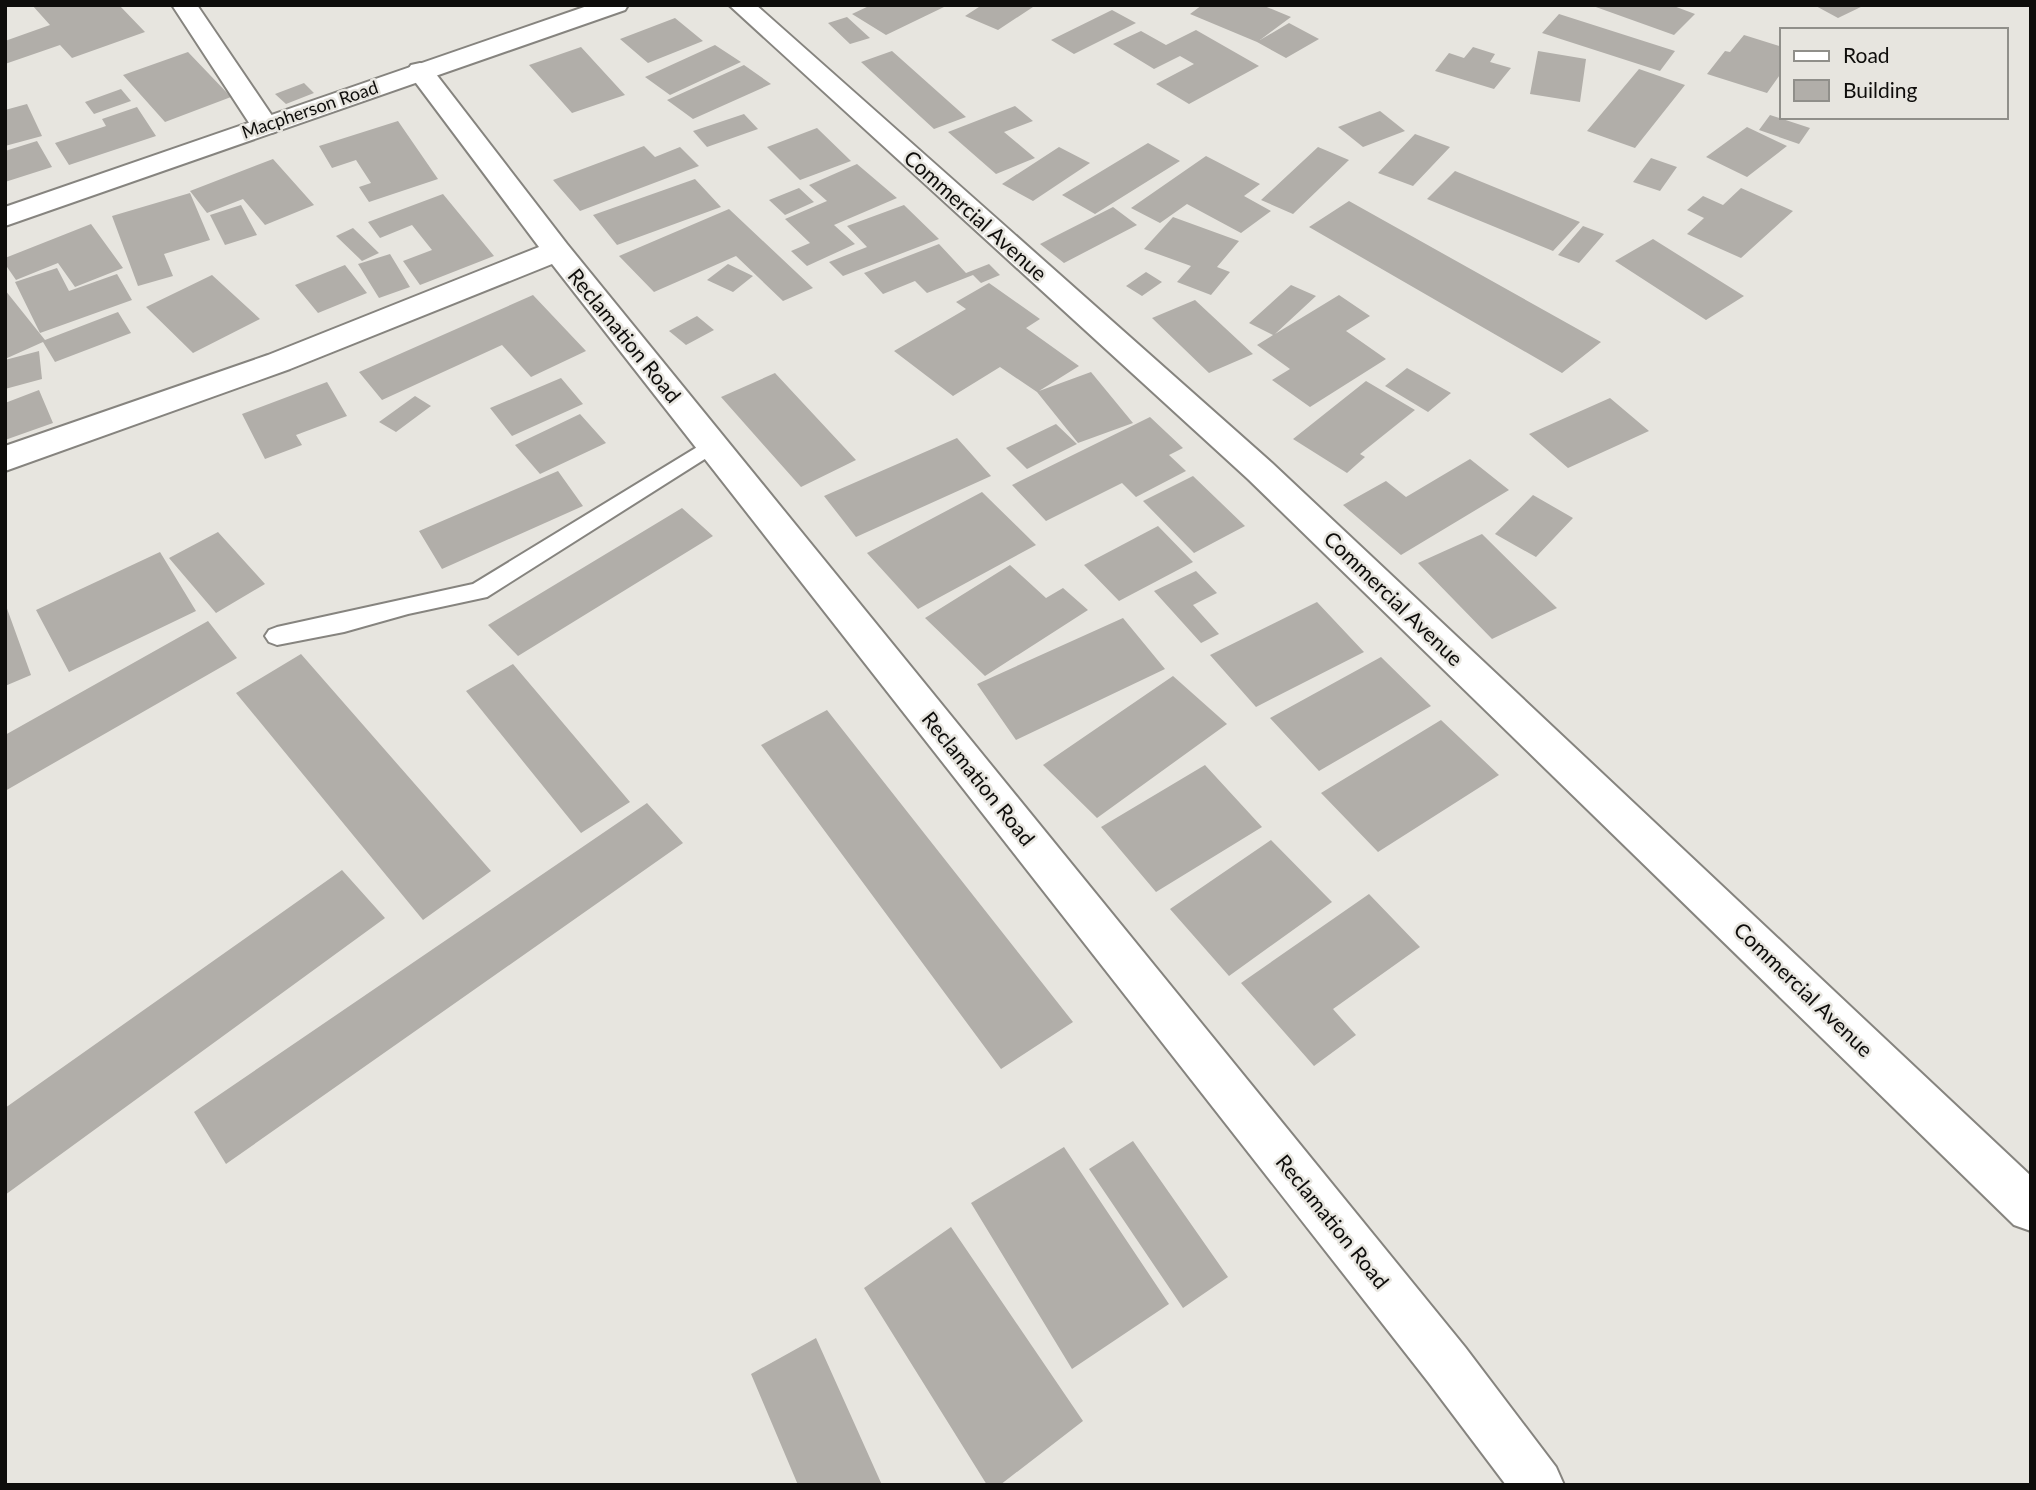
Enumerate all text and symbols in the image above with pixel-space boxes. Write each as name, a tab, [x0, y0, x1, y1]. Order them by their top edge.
legend	[1780, 28, 2008, 119]
text: Road	[1843, 42, 1890, 67]
street label: Macpherson Road	[239, 75, 381, 143]
text: Building	[1843, 77, 1918, 102]
street label: Commercial Avenue	[900, 144, 1052, 285]
street label: Reclamation Road	[564, 263, 687, 407]
street label: Commercial Avenue	[1319, 525, 1469, 671]
street label: Reclamation Road	[918, 706, 1041, 850]
street label: Commercial Avenue	[1729, 916, 1879, 1062]
street label: Reclamation Road	[1272, 1149, 1395, 1293]

